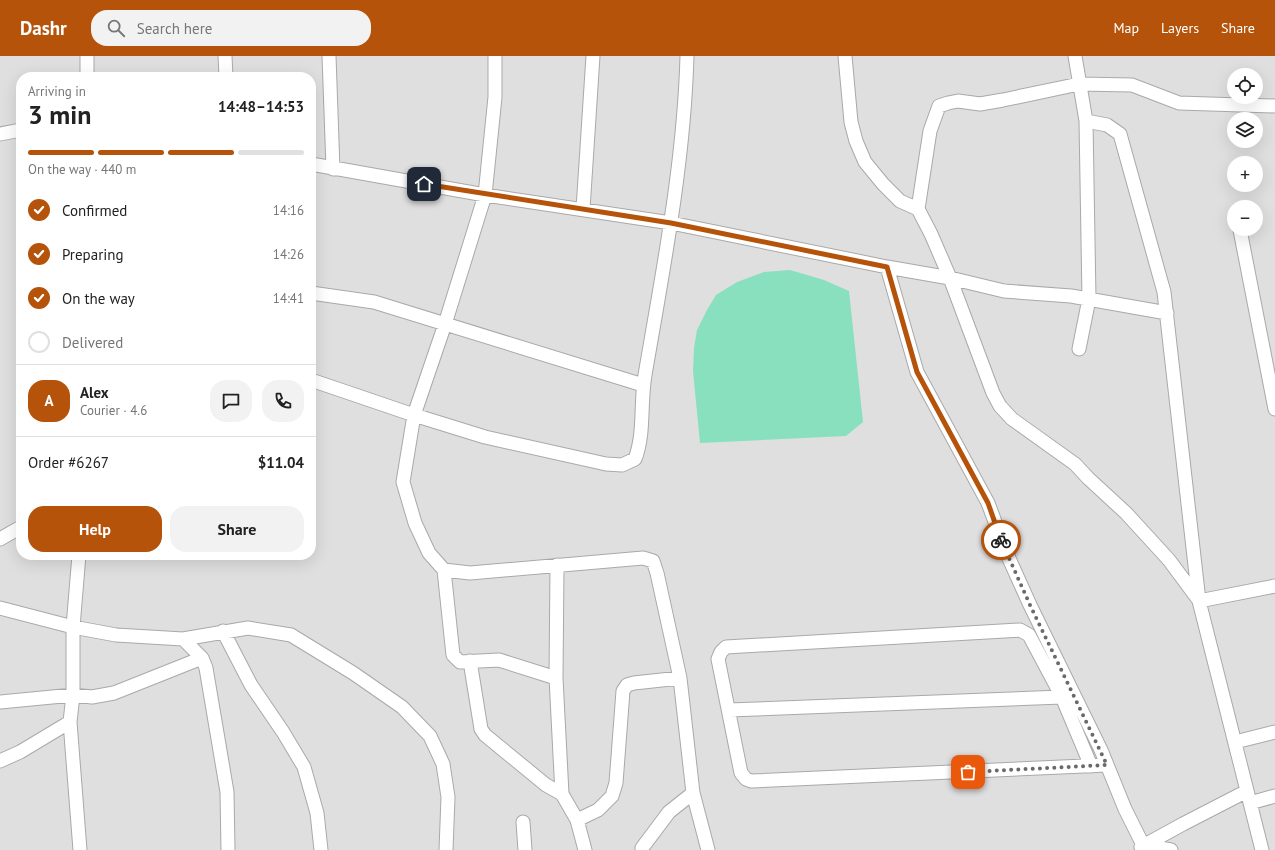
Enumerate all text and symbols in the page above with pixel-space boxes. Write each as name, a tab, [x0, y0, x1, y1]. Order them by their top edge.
search box	[91, 10, 371, 46]
text: Dashr	[20, 16, 67, 40]
icon: search	[105, 17, 127, 39]
text: Search here	[137, 19, 212, 38]
text: Map	[1113, 19, 1139, 37]
text: Layers	[1161, 19, 1199, 37]
text: Share	[1221, 19, 1255, 37]
map controls	[1227, 68, 1263, 236]
button: locate	[1227, 68, 1263, 104]
text: Arriving in	[28, 83, 86, 100]
text: 14:48–14:53	[218, 97, 304, 116]
text: 3 min	[28, 98, 91, 131]
button: layers	[1227, 112, 1263, 148]
button: +	[1227, 156, 1263, 192]
text: On the way · 440 m	[28, 161, 136, 178]
pin	[407, 167, 441, 201]
icon: home	[413, 173, 435, 195]
icon: check	[28, 199, 50, 221]
button: −	[1227, 200, 1263, 236]
text: Confirmed	[62, 201, 127, 220]
text: 14:16	[273, 202, 304, 219]
icon: check	[28, 243, 50, 265]
text: Preparing	[62, 245, 124, 264]
text: 14:26	[273, 246, 304, 263]
icon: check	[28, 287, 50, 309]
text: On the way	[62, 289, 135, 308]
text: 14:41	[273, 290, 304, 307]
text: Delivered	[62, 333, 123, 352]
button: chat	[210, 380, 252, 422]
button: phone	[262, 380, 304, 422]
text: Alex	[80, 383, 109, 402]
text: A	[44, 391, 54, 410]
text: Courier · 4.6	[80, 402, 147, 419]
text: Order #6267	[28, 453, 109, 472]
text: $11.04	[258, 453, 304, 472]
button: Help	[28, 506, 162, 552]
button: Share	[170, 506, 304, 552]
courier	[981, 520, 1021, 560]
icon: bike	[990, 529, 1012, 551]
pin	[951, 755, 985, 789]
icon: bag	[957, 761, 979, 783]

